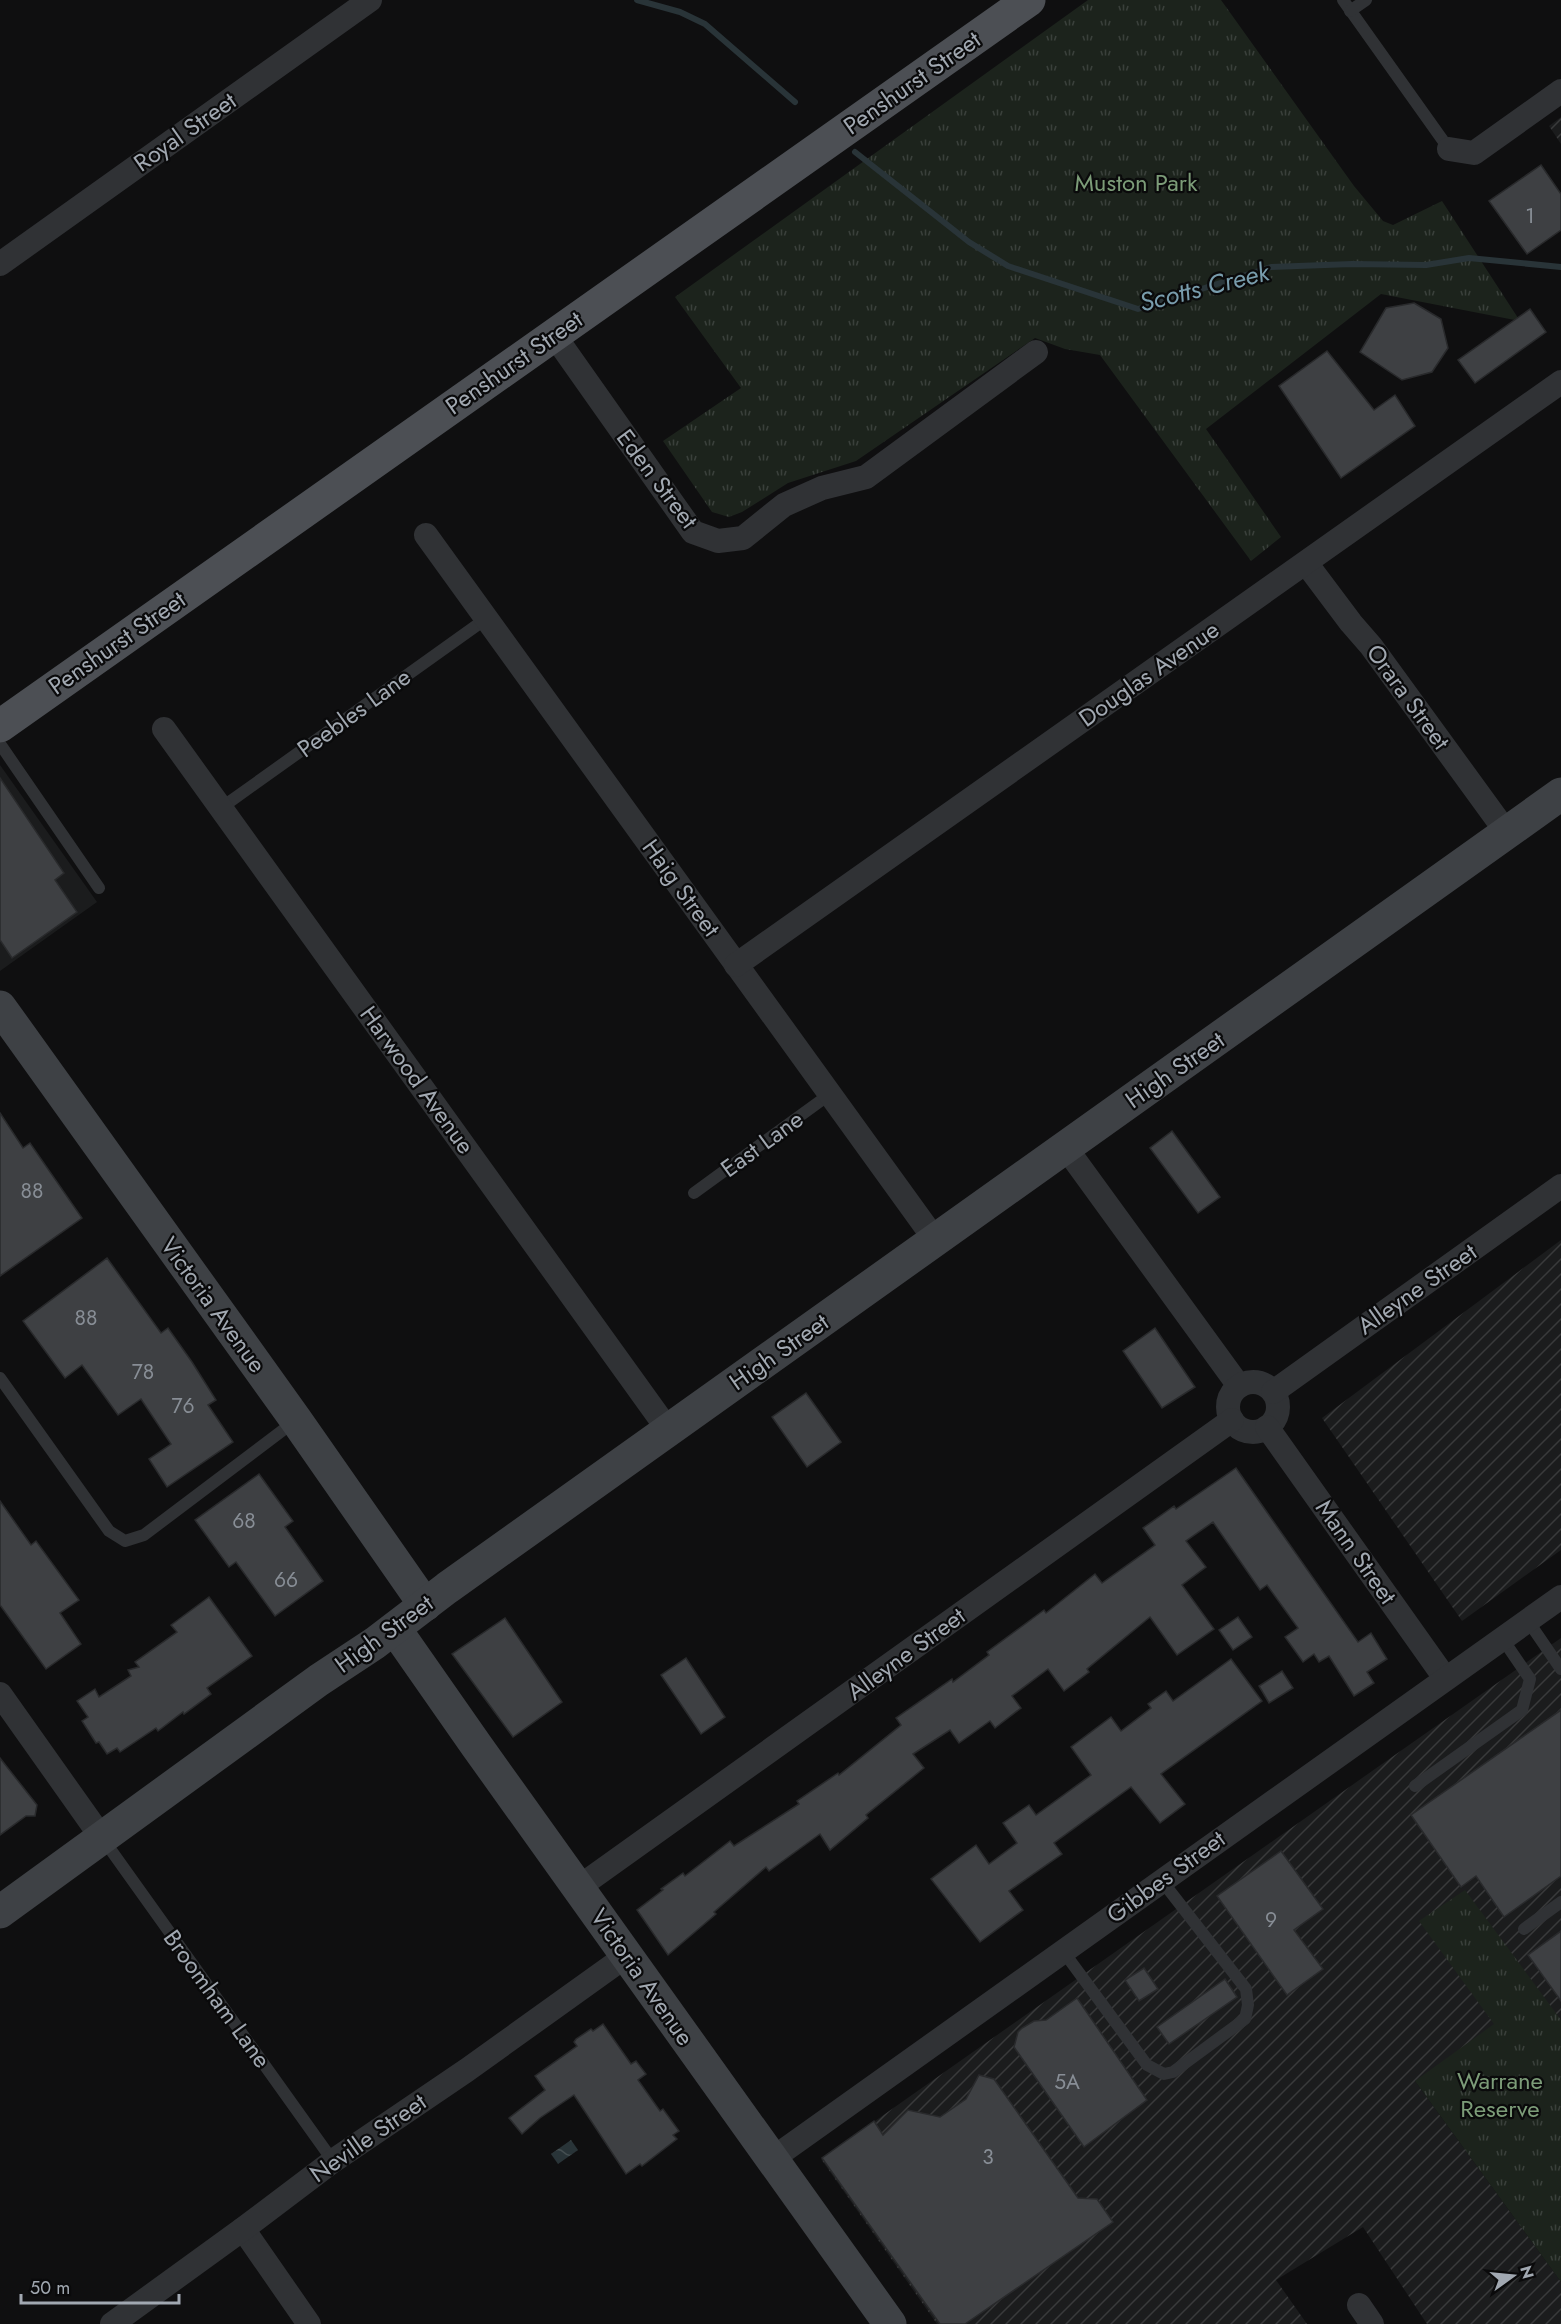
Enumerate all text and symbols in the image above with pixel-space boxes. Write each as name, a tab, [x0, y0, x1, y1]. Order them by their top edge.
street label: Penshurst Street	[836, 22, 988, 143]
street label: Royal Street	[126, 83, 243, 180]
park label: Muston Park	[1074, 165, 1198, 200]
house number: 1	[1525, 201, 1535, 231]
water label: Scotts Creek	[1135, 252, 1275, 321]
street label: Penshurst Street	[438, 302, 590, 423]
street label: Eden Street	[608, 422, 707, 536]
street label: Penshurst Street	[41, 582, 193, 703]
street label: Douglas Avenue	[1071, 612, 1226, 735]
street label: Orara Street	[1358, 637, 1459, 757]
street label: Peebles Lane	[290, 659, 418, 766]
street label: Haig Street	[634, 832, 729, 944]
street label: Harwood Avenue	[352, 998, 483, 1161]
street label: High Street	[1118, 1022, 1232, 1117]
street label: East Lane	[713, 1102, 810, 1186]
house number: 88	[21, 1176, 43, 1206]
street label: Victoria Avenue	[152, 1230, 275, 1380]
street label: Alleyne Street	[1350, 1234, 1484, 1343]
house number: 88	[75, 1303, 97, 1333]
street label: High Street	[722, 1304, 836, 1399]
house number: 78	[132, 1357, 154, 1387]
house number: 76	[171, 1391, 195, 1421]
street label: Mann Street	[1307, 1492, 1405, 1611]
house number: 68	[232, 1506, 256, 1536]
house number: 66	[274, 1565, 298, 1595]
street label: High Street	[327, 1586, 440, 1681]
street label: Alleyne Street	[839, 1598, 972, 1709]
street label: Gibbes Street	[1099, 1822, 1232, 1932]
street label: Victoria Avenue	[582, 1901, 703, 2052]
house number: 9	[1265, 1905, 1277, 1935]
street label: Broomham Lane	[155, 1922, 280, 2075]
park label: Warrane Reserve	[1457, 2063, 1543, 2126]
house number: 5A	[1054, 2067, 1080, 2097]
street label: Neville Street	[302, 2084, 433, 2191]
house number: 3	[982, 2142, 994, 2172]
north arrow	[1483, 2246, 1543, 2306]
text: N	[1514, 2263, 1540, 2281]
scale bar	[21, 2267, 178, 2305]
text: 50 m	[30, 2275, 70, 2301]

